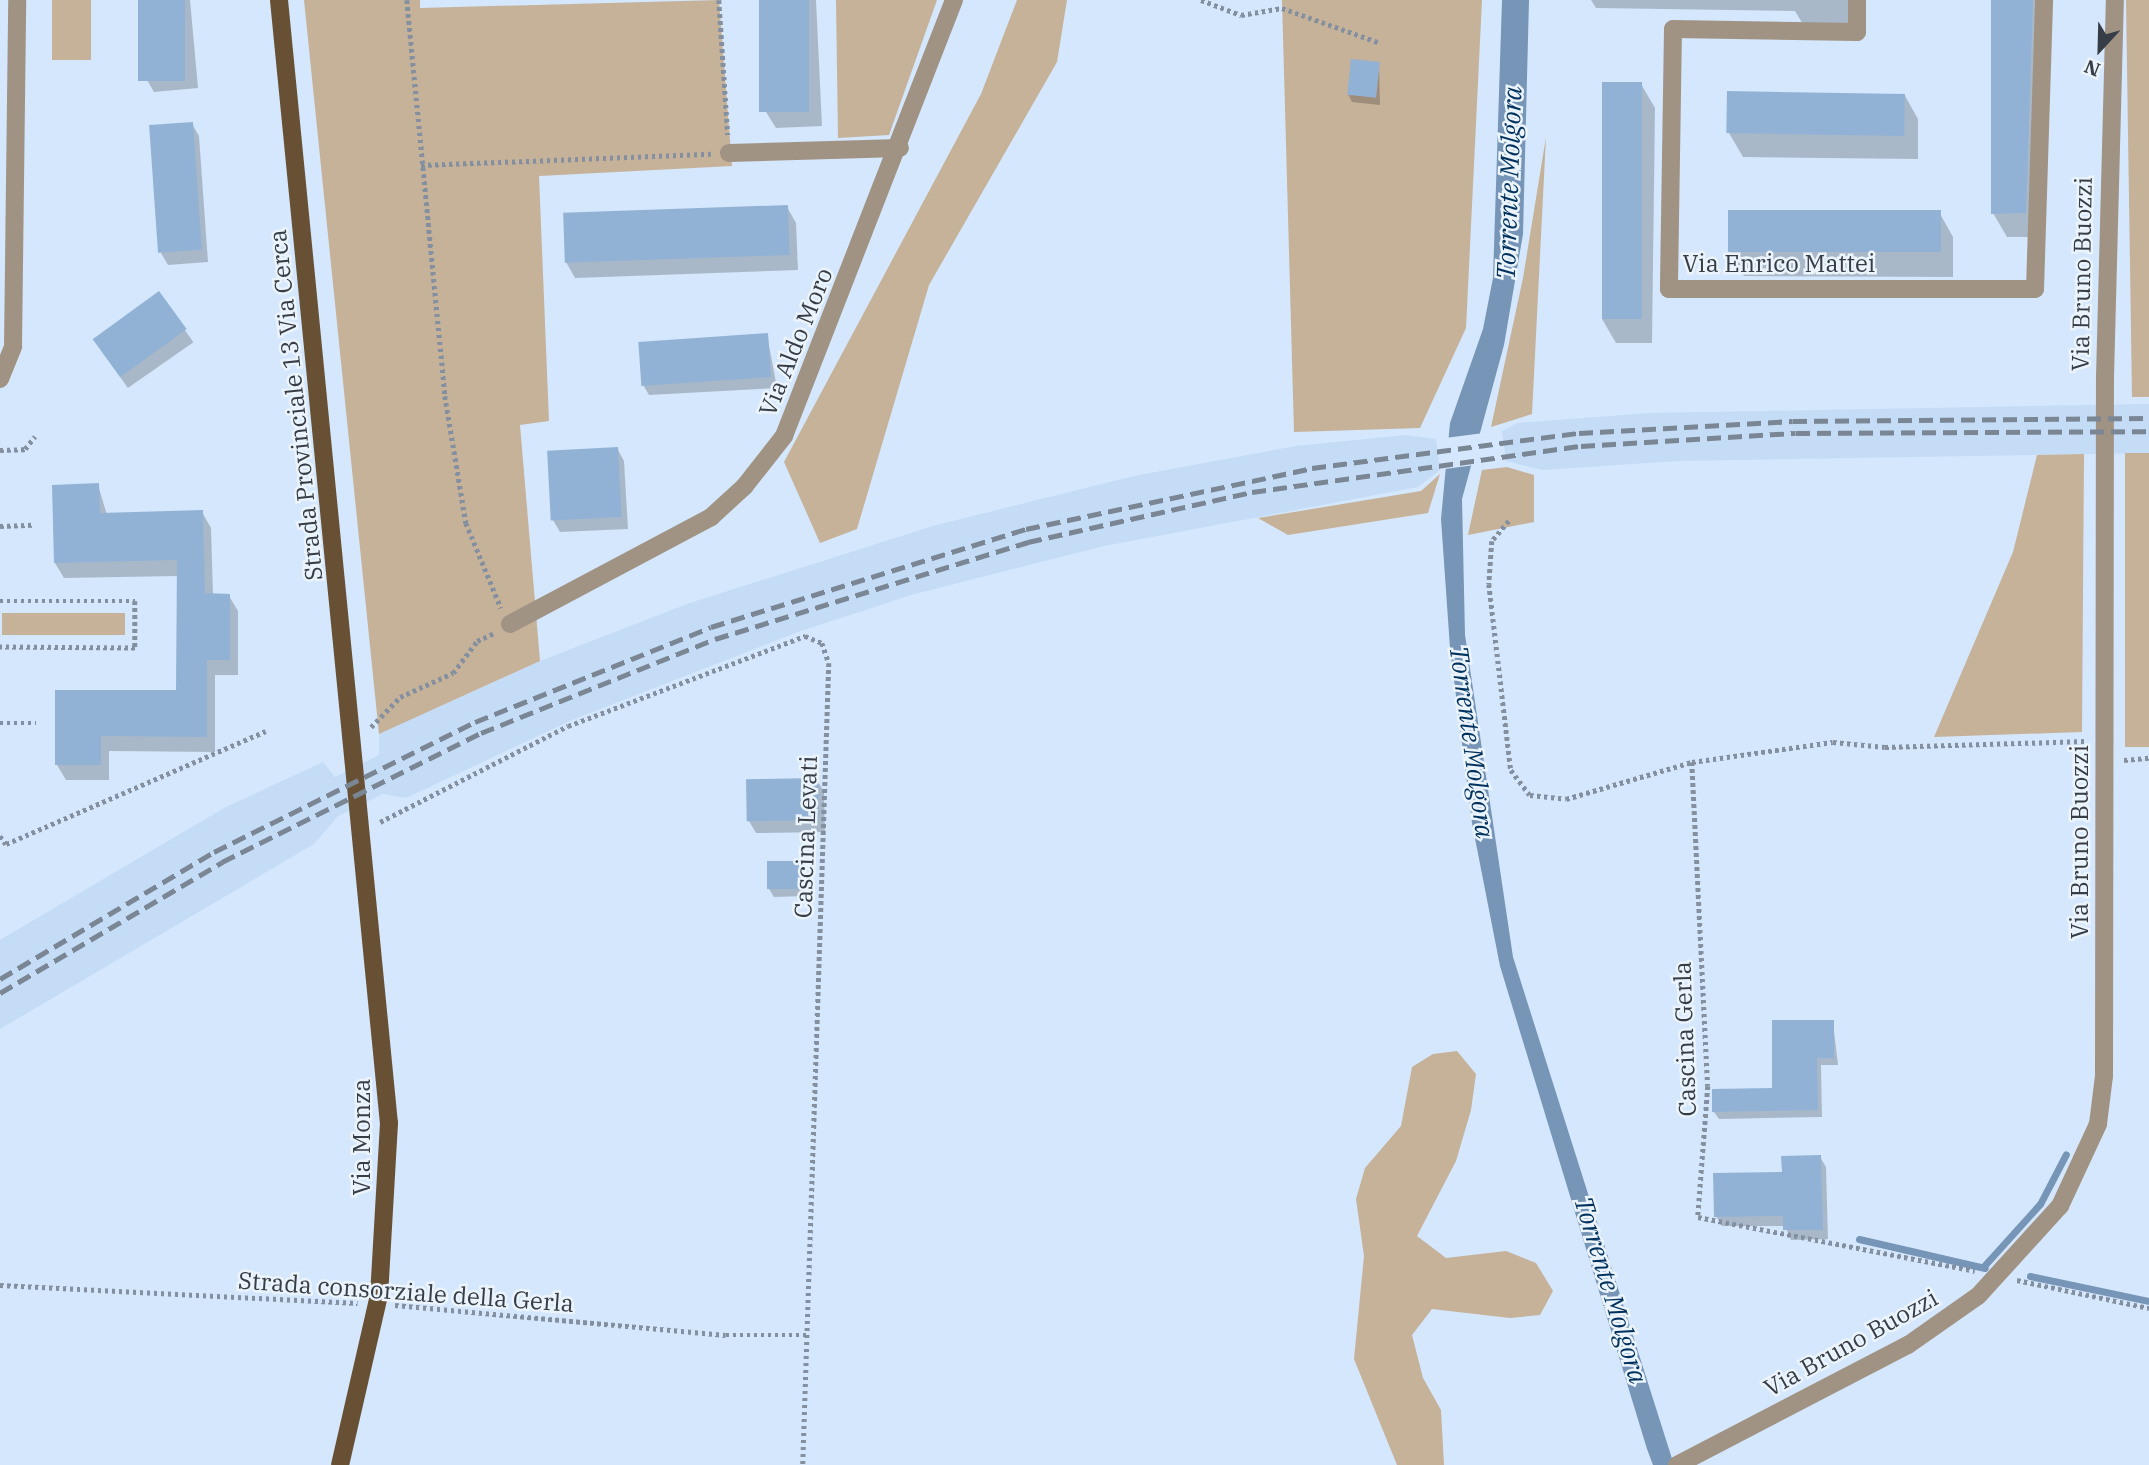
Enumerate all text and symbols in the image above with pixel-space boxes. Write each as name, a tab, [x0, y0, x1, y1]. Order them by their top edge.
north arrow	[2065, 14, 2135, 84]
text: N	[2081, 55, 2104, 82]
water label: Torrente Molgora	[1490, 86, 1528, 280]
street label: Via Bruno Buozzi	[2066, 177, 2098, 371]
street label: Strada Provinciale 13 Via Cerca	[263, 228, 329, 582]
street label: Via Enrico Mattei	[1683, 250, 1875, 278]
street label: Via Aldo Moro	[753, 264, 839, 420]
water label: Torrente Molgora	[1443, 644, 1501, 840]
street label: Via Bruno Buozzi	[2066, 745, 2094, 939]
street label: Cascina Levati	[789, 755, 823, 919]
street label: Cascina Gerla	[1668, 961, 1702, 1117]
street label: Via Monza	[348, 1079, 376, 1195]
water label: Torrente Molgora	[1568, 1193, 1654, 1387]
street label: Strada consorziale della Gerla	[237, 1266, 575, 1318]
street label: Via Bruno Buozzi	[1759, 1283, 1943, 1403]

